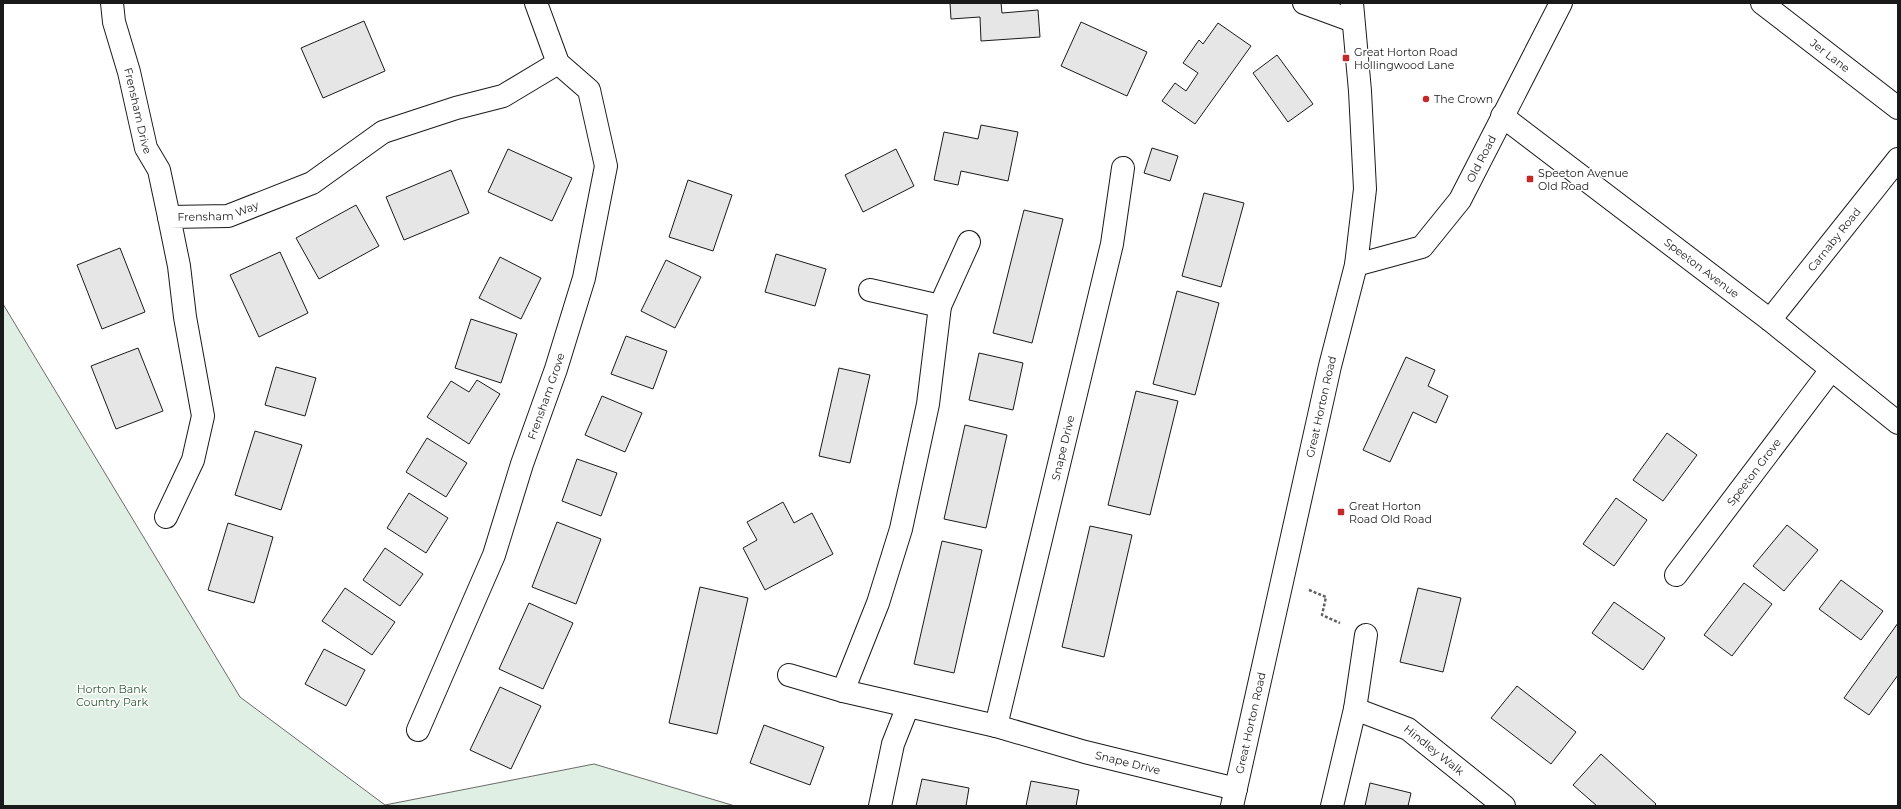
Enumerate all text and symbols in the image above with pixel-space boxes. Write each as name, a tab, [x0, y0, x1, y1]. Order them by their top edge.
street label: Jer Lane	[1807, 35, 1853, 76]
place label: Great Horton Road Hollingwood Lane	[1354, 45, 1458, 72]
marker: Great Horton Road Hollingwood Lane	[1341, 53, 1351, 63]
street label: Frensham Drive	[121, 66, 155, 157]
place label: The Crown	[1434, 92, 1493, 106]
marker: The Crown	[1421, 94, 1431, 104]
street label: Old Road	[1463, 133, 1499, 185]
place label: Speeton Avenue Old Road	[1538, 166, 1629, 193]
marker: Speeton Avenue Old Road	[1525, 174, 1535, 184]
street label: Frensham Way	[177, 198, 261, 224]
street label: Carnaby Road	[1805, 205, 1864, 274]
street label: Speeton Avenue	[1661, 235, 1742, 301]
street label: Frensham Grove	[524, 351, 568, 441]
street label: Great Horton Road	[1303, 354, 1339, 459]
street label: Snape Drive	[1048, 414, 1078, 482]
street label: Speeton Grove	[1724, 435, 1784, 509]
place label: Great Horton Road Old Road	[1349, 499, 1432, 526]
marker: Great Horton Road Old Road	[1336, 507, 1346, 517]
street label: Great Horton Road	[1232, 671, 1269, 775]
park label: Horton Bank Country Park	[76, 682, 148, 709]
street label: Hindley Walk	[1401, 722, 1467, 778]
street label: Snape Drive	[1094, 748, 1162, 777]

